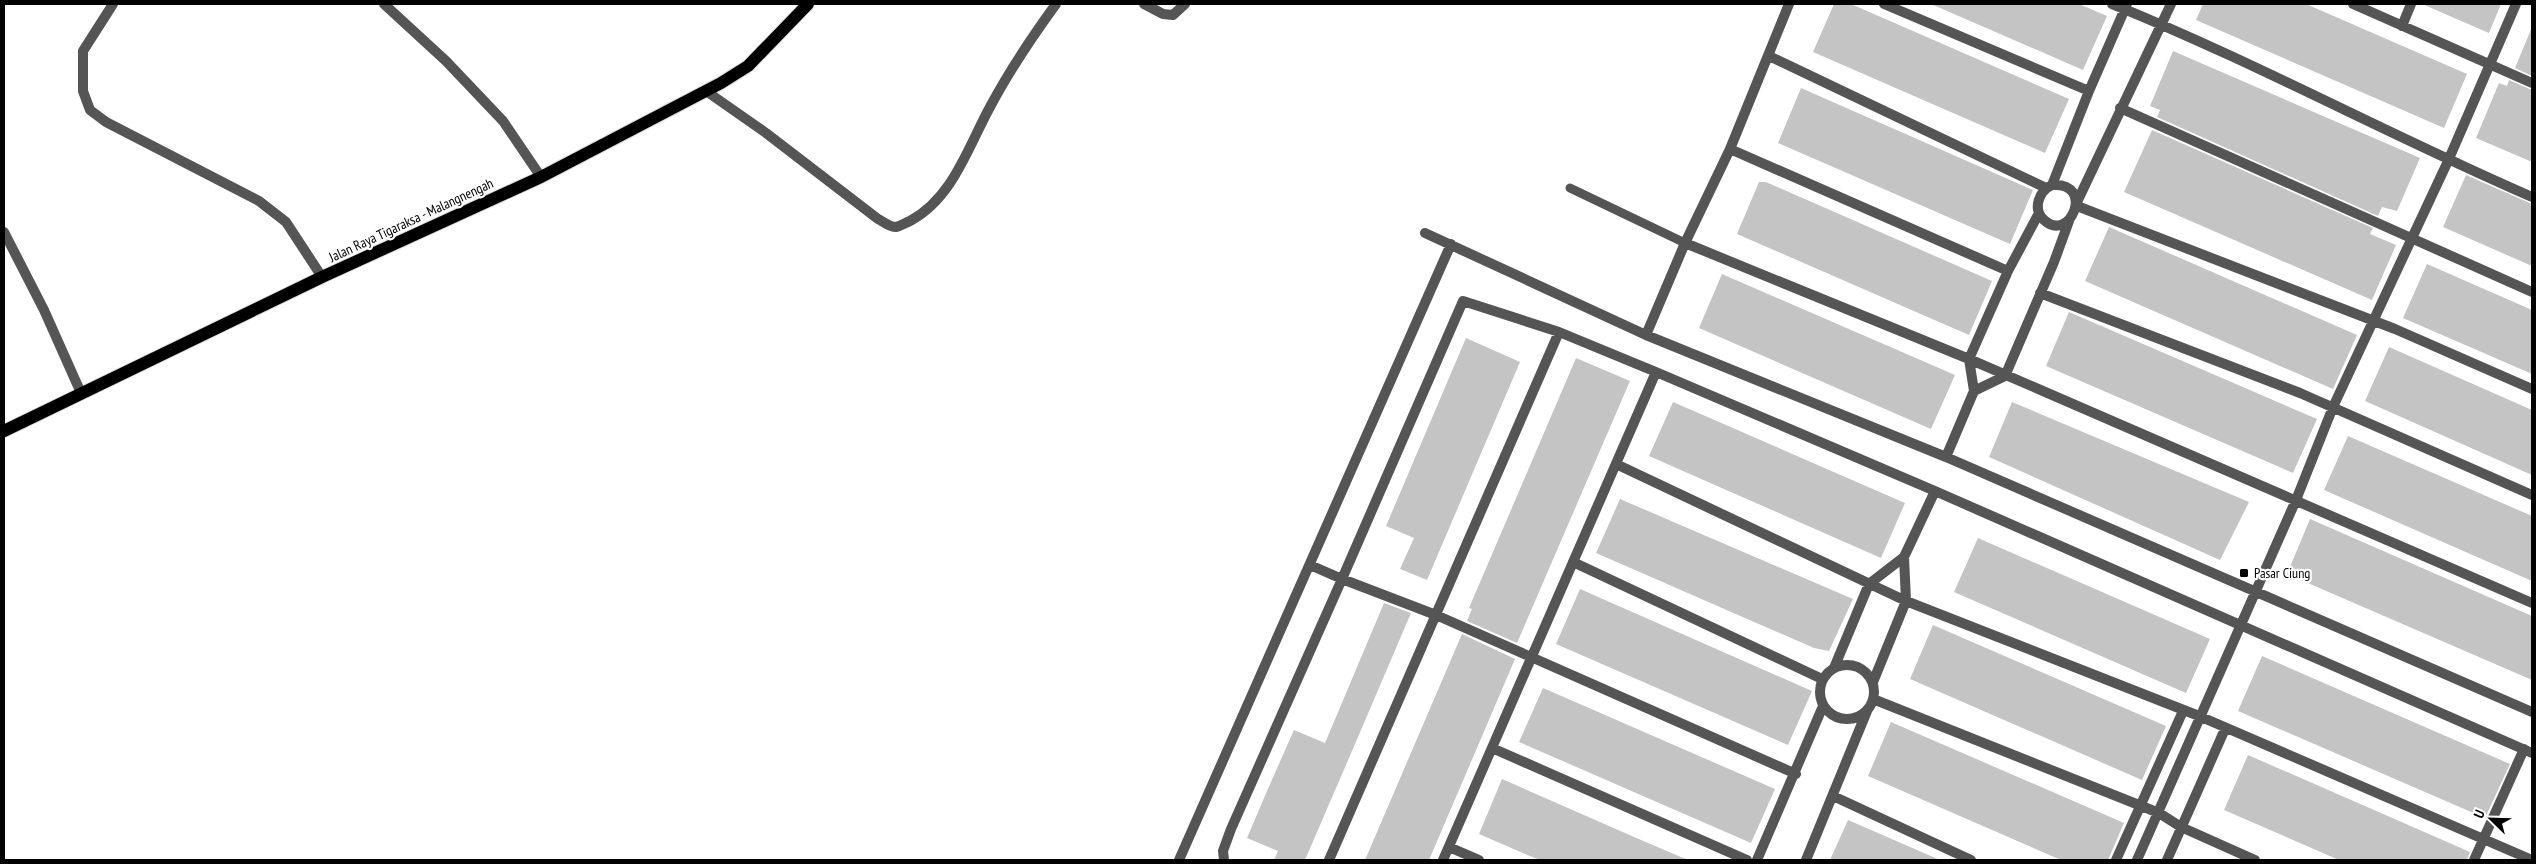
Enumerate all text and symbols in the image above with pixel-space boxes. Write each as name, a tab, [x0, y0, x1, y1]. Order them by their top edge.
street label: Jalan Raya Tigaraksa - Malangnengah	[325, 174, 496, 266]
place label: Pasar Ciung	[2254, 564, 2310, 582]
marker: Pasar Ciung	[2238, 567, 2250, 579]
north arrow	[2466, 794, 2516, 844]
text: U	[2469, 807, 2489, 821]

